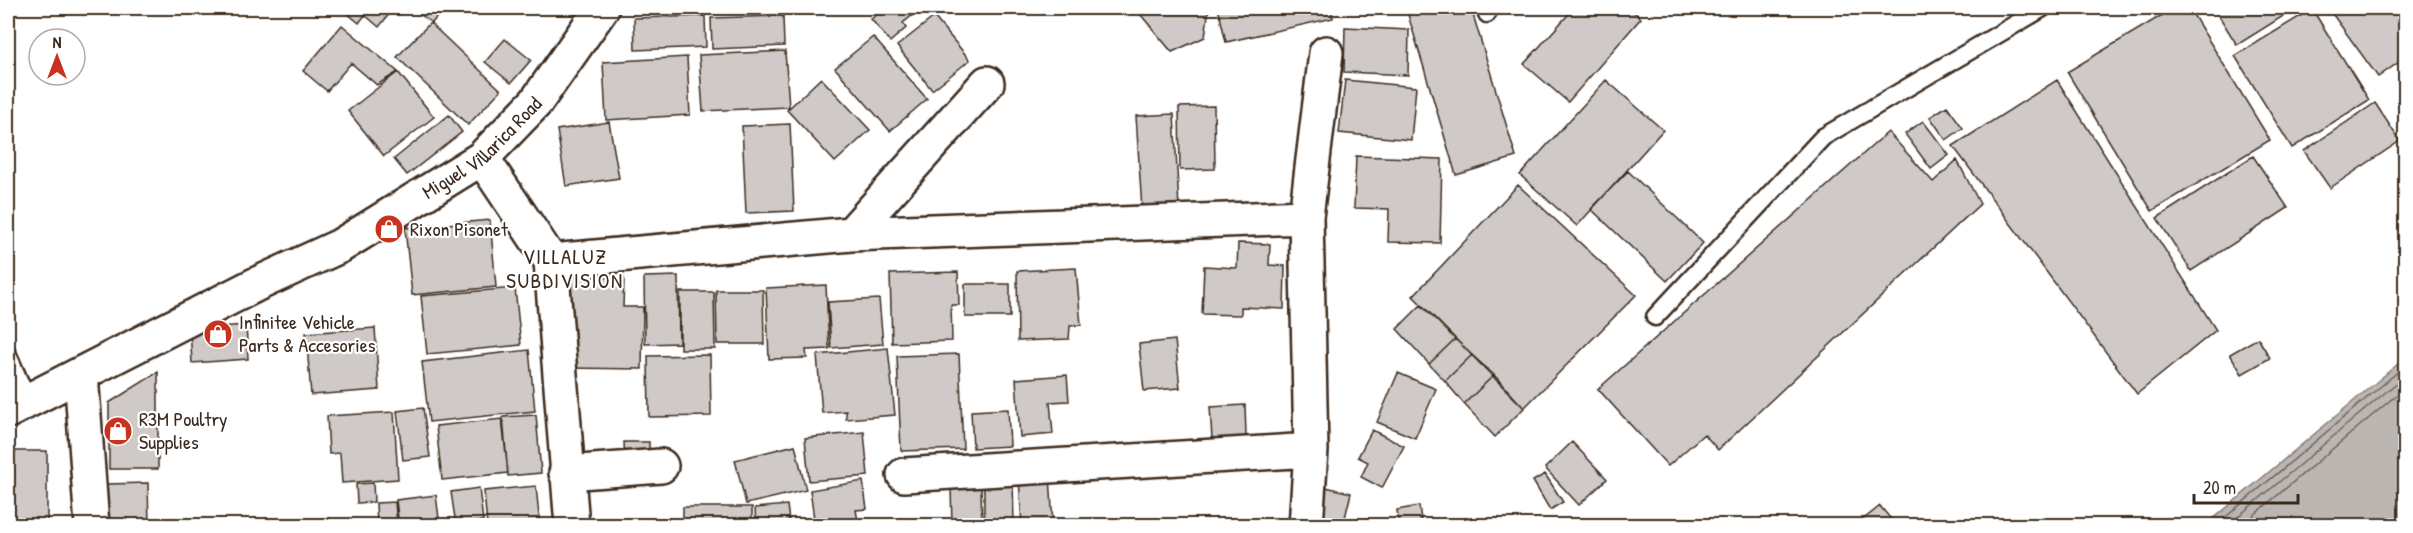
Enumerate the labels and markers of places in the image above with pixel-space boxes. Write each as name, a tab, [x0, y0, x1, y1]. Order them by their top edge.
shop icon: Rixon Pisonet	[373, 213, 405, 245]
place label: Rixon Pisonet	[410, 215, 509, 242]
place label: Infinitee Vehicle Parts & Accesories	[239, 308, 376, 358]
shop icon: Infinitee Vehicle Parts & Accesories	[202, 318, 234, 350]
place label: R3M Poultry Supplies	[139, 405, 228, 455]
shop icon: R3M Poultry Supplies	[102, 415, 134, 447]

